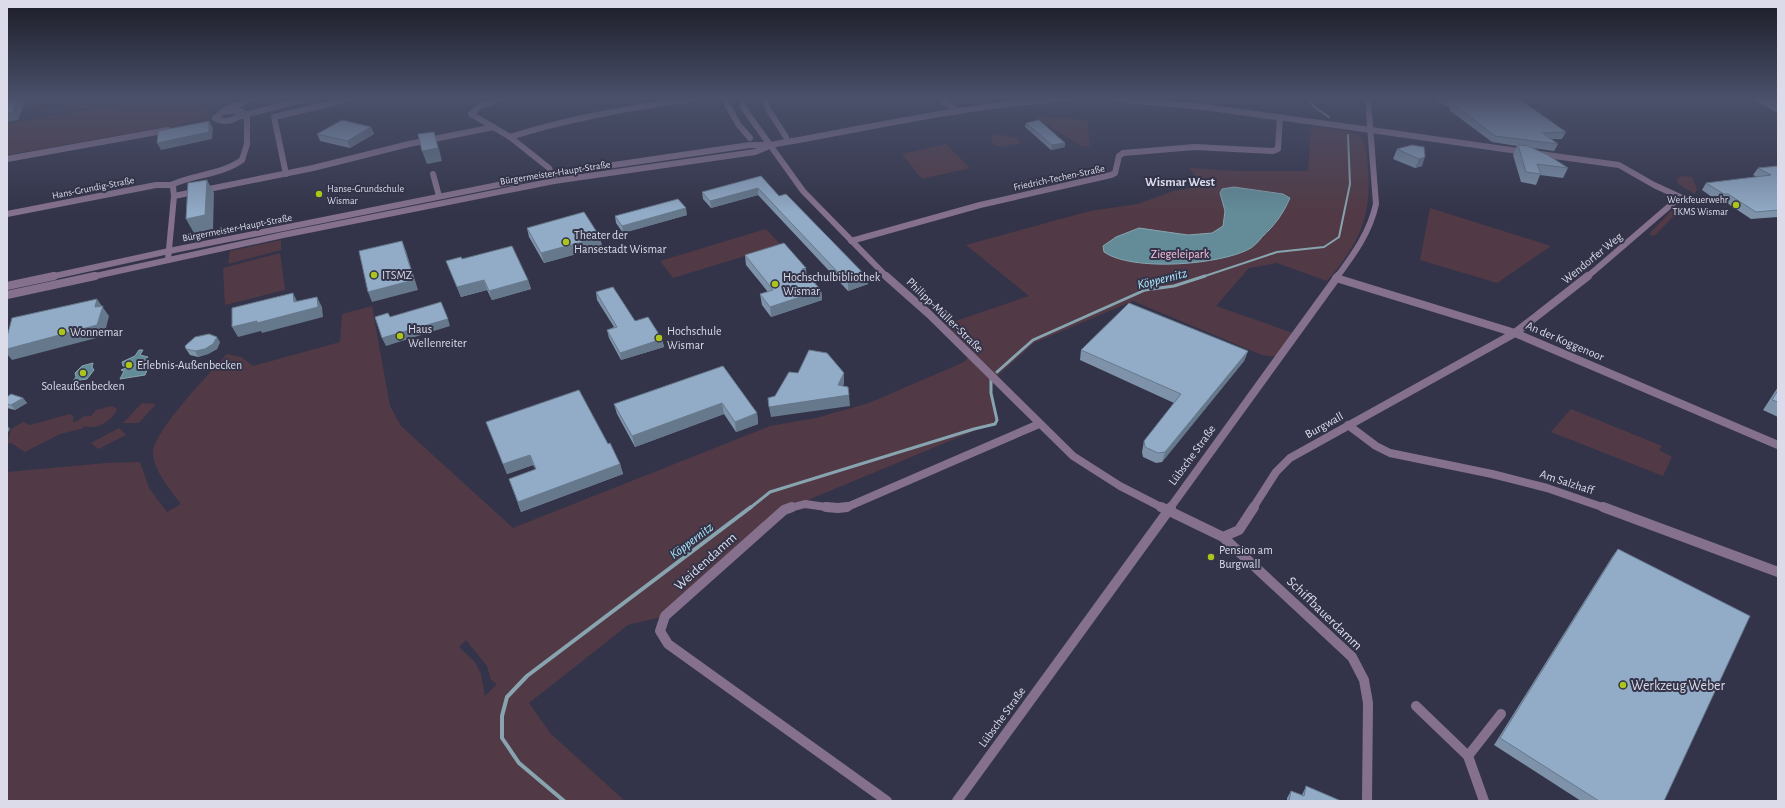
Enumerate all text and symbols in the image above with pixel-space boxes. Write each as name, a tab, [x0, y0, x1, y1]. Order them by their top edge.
street label: Bürgermeister-Haupt-Straße	[499, 159, 612, 187]
street label: Friedrich-Techen-Straße	[1013, 163, 1106, 193]
street label: Hans-Grundig-Straße	[51, 175, 136, 201]
district label: Wismar West	[1145, 176, 1216, 189]
place label: Hanse-Grundschule Wismar	[327, 184, 404, 206]
marker: Hanse-Grundschule Wismar	[314, 189, 324, 199]
place label: Werkfeuerwehr TKMS Wismar	[1667, 195, 1729, 217]
marker: Werkfeuerwehr TKMS Wismar	[1731, 200, 1741, 210]
street label: Bürgermeister-Haupt-Straße	[181, 212, 293, 244]
place label: Theater der Hansestadt Wismar	[574, 229, 666, 255]
street label: Wendorfer Weg	[1559, 230, 1625, 286]
marker: Theater der Hansestadt Wismar	[561, 237, 571, 247]
park label: Ziegeleipark	[1151, 248, 1210, 260]
water label: Köppernitz	[1136, 267, 1189, 292]
place label: ITSMZ	[382, 269, 412, 281]
marker: ITSMZ	[369, 270, 379, 280]
place label: Hochschulbibliothek Wismar	[783, 271, 881, 297]
street label: Philipp-Müller-Straße	[904, 275, 986, 355]
marker: Hochschulbibliothek Wismar	[770, 279, 780, 289]
street label: An der Koggenoor	[1524, 319, 1606, 363]
place label: Haus Wellenreiter	[408, 323, 467, 349]
place label: Hochschule Wismar	[667, 325, 722, 351]
place label: Wonnemar	[70, 326, 123, 338]
marker: Wonnemar	[57, 327, 67, 337]
marker: Haus Wellenreiter	[395, 331, 405, 341]
marker: Hochschule Wismar	[654, 333, 664, 343]
place label: Erlebnis-Außenbecken	[137, 359, 242, 371]
marker: Erlebnis-Außenbecken	[124, 360, 134, 370]
marker: Soleaußenbecken	[78, 368, 88, 378]
place label: Soleaußenbecken	[41, 380, 125, 392]
street label: Burgwall	[1303, 410, 1345, 440]
street label: Lübsche Straße	[1166, 423, 1218, 487]
street label: Am Salzhaff	[1538, 468, 1597, 497]
water label: Köppernitz	[668, 521, 716, 562]
street label: Weidendamm	[672, 530, 740, 593]
place label: Pension am Burgwall	[1219, 544, 1273, 570]
marker: Pension am Burgwall	[1206, 552, 1216, 562]
street label: Schiffbauerdamm	[1284, 574, 1365, 653]
place label: Werkzeug Weber	[1631, 679, 1726, 693]
marker: Werkzeug Weber	[1618, 680, 1628, 690]
street label: Lübsche Straße	[976, 685, 1028, 749]

